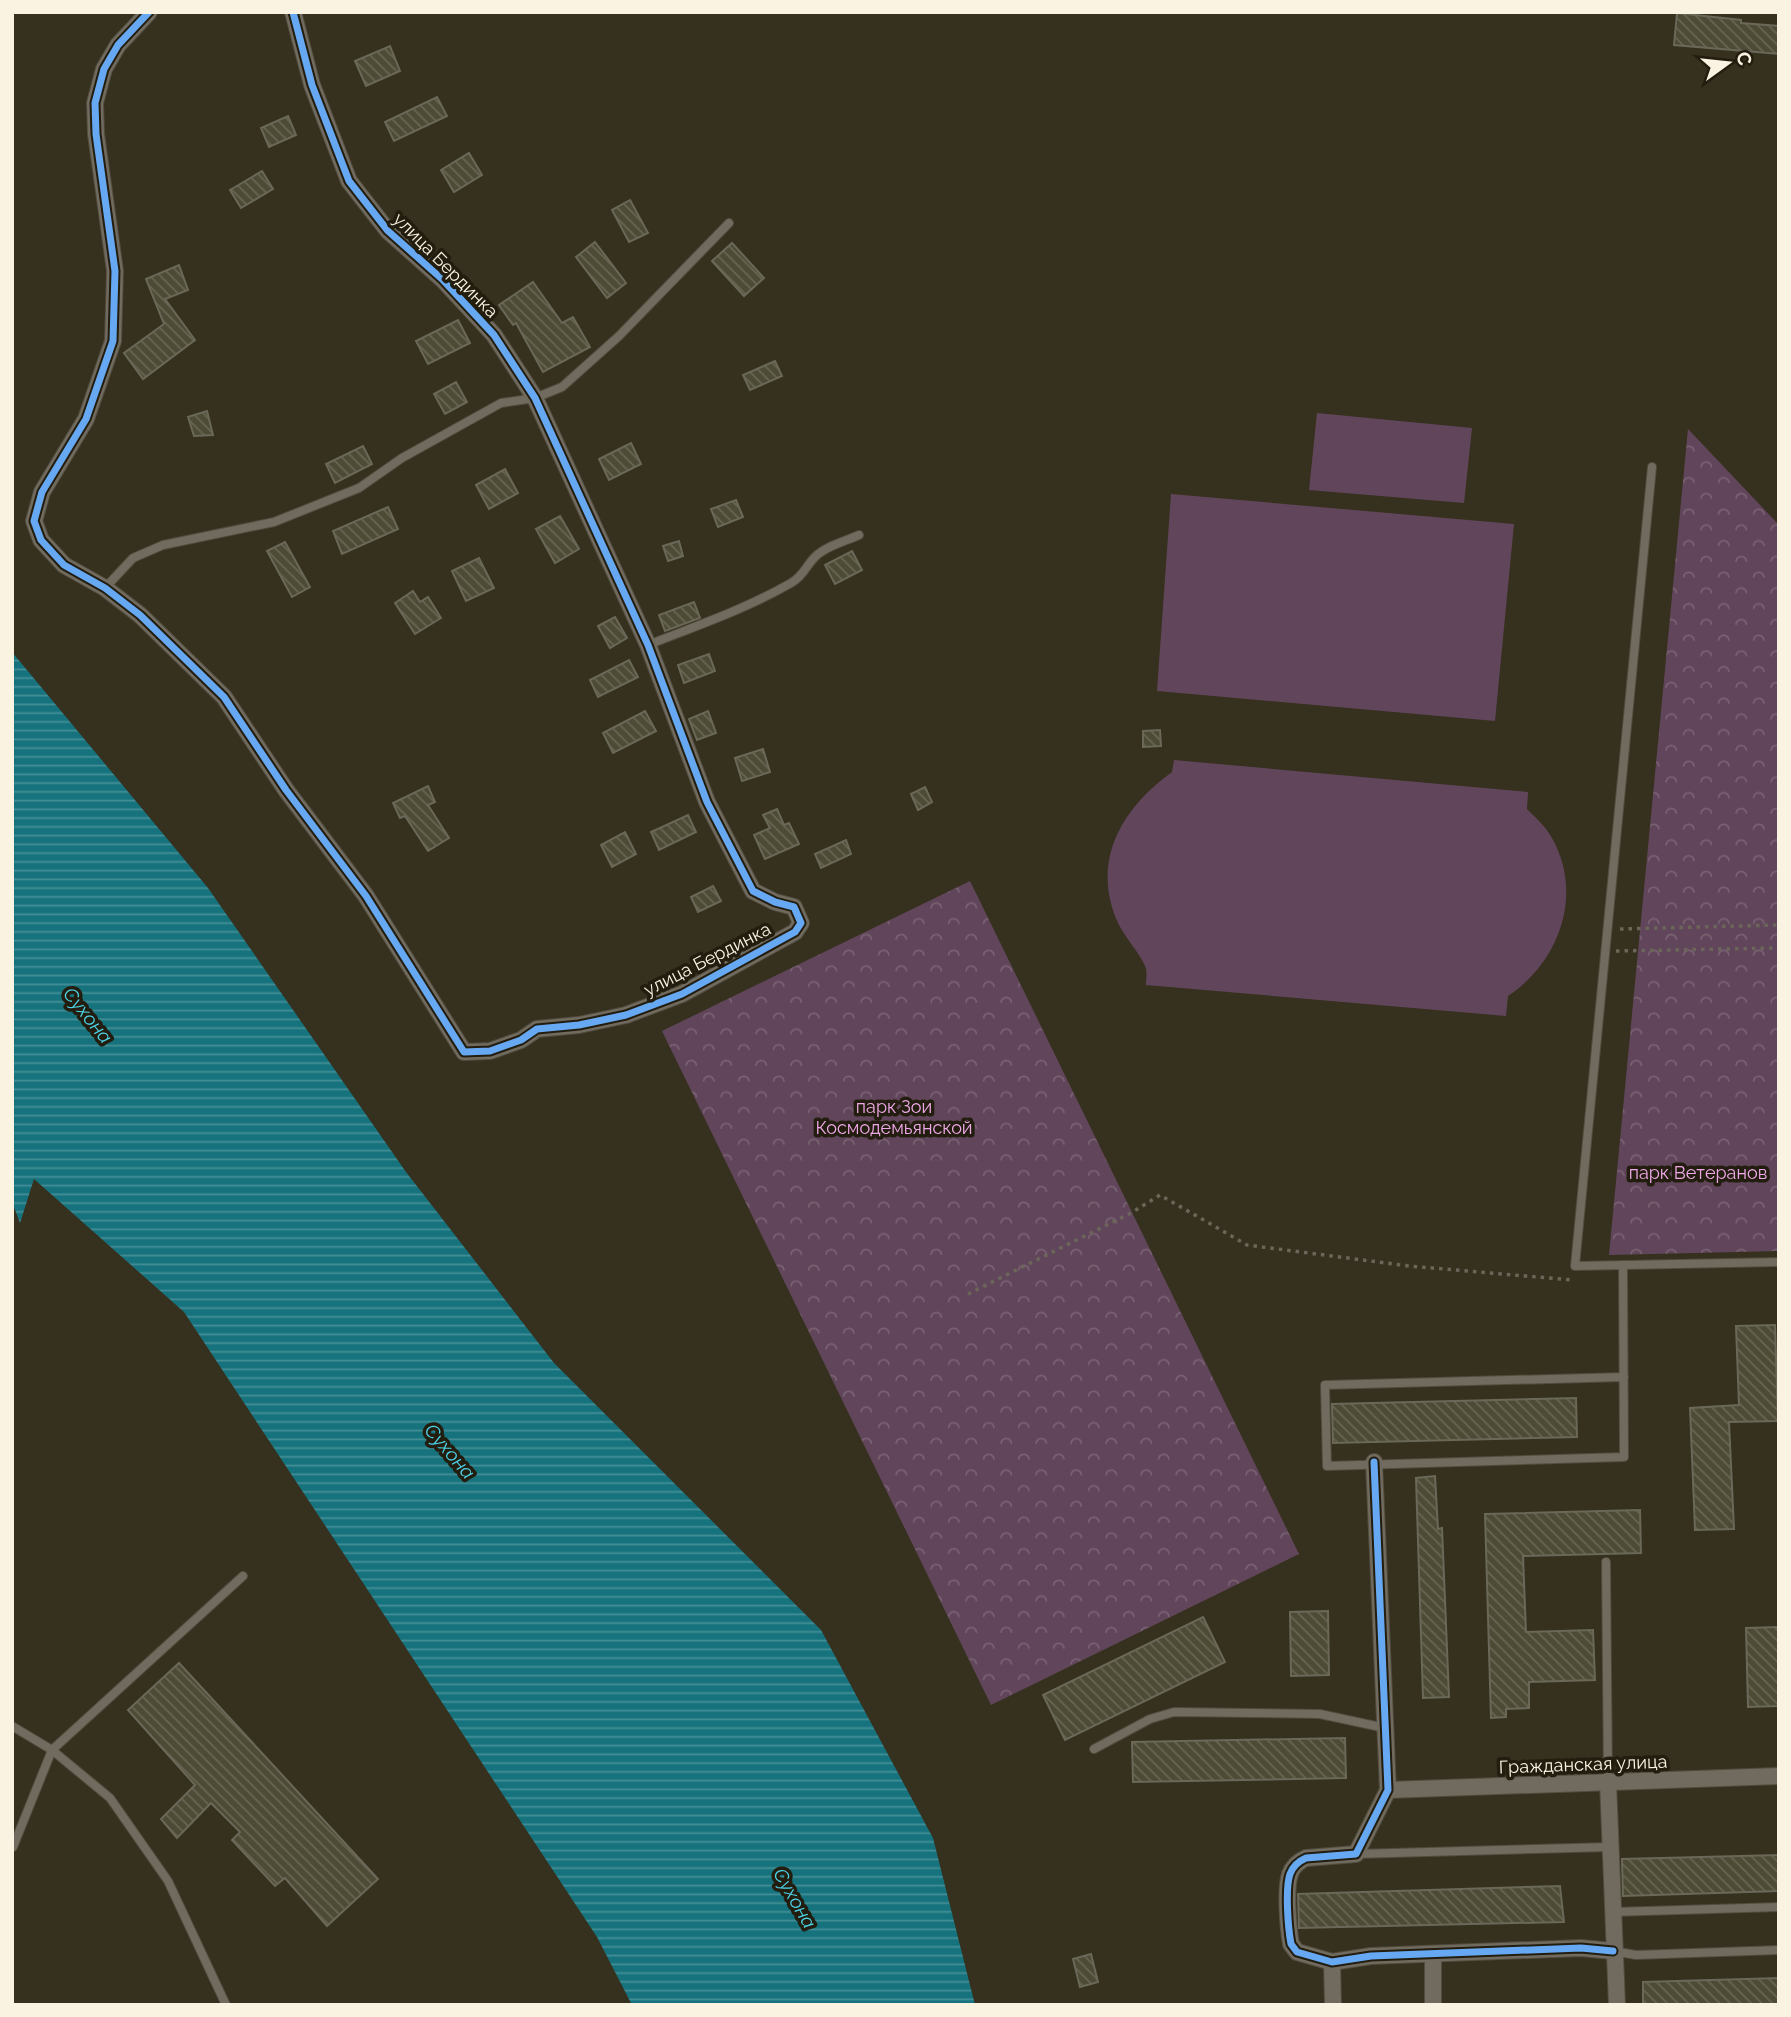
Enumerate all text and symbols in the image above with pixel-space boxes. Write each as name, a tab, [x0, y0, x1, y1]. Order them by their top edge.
north arrow	[1693, 28, 1763, 98]
text: С	[1732, 49, 1757, 68]
street label: улица Бердинка	[389, 208, 503, 322]
street label: улица Бердинка	[640, 918, 774, 1000]
water label: Сухона	[59, 983, 117, 1047]
park label: парк Зои Космодемьянской	[815, 1096, 973, 1138]
park label: парк Ветеранов	[1629, 1162, 1767, 1183]
water label: Сухона	[420, 1419, 480, 1483]
street label: Гражданская улица	[1498, 1751, 1668, 1777]
water label: Сухона	[769, 1864, 821, 1932]

